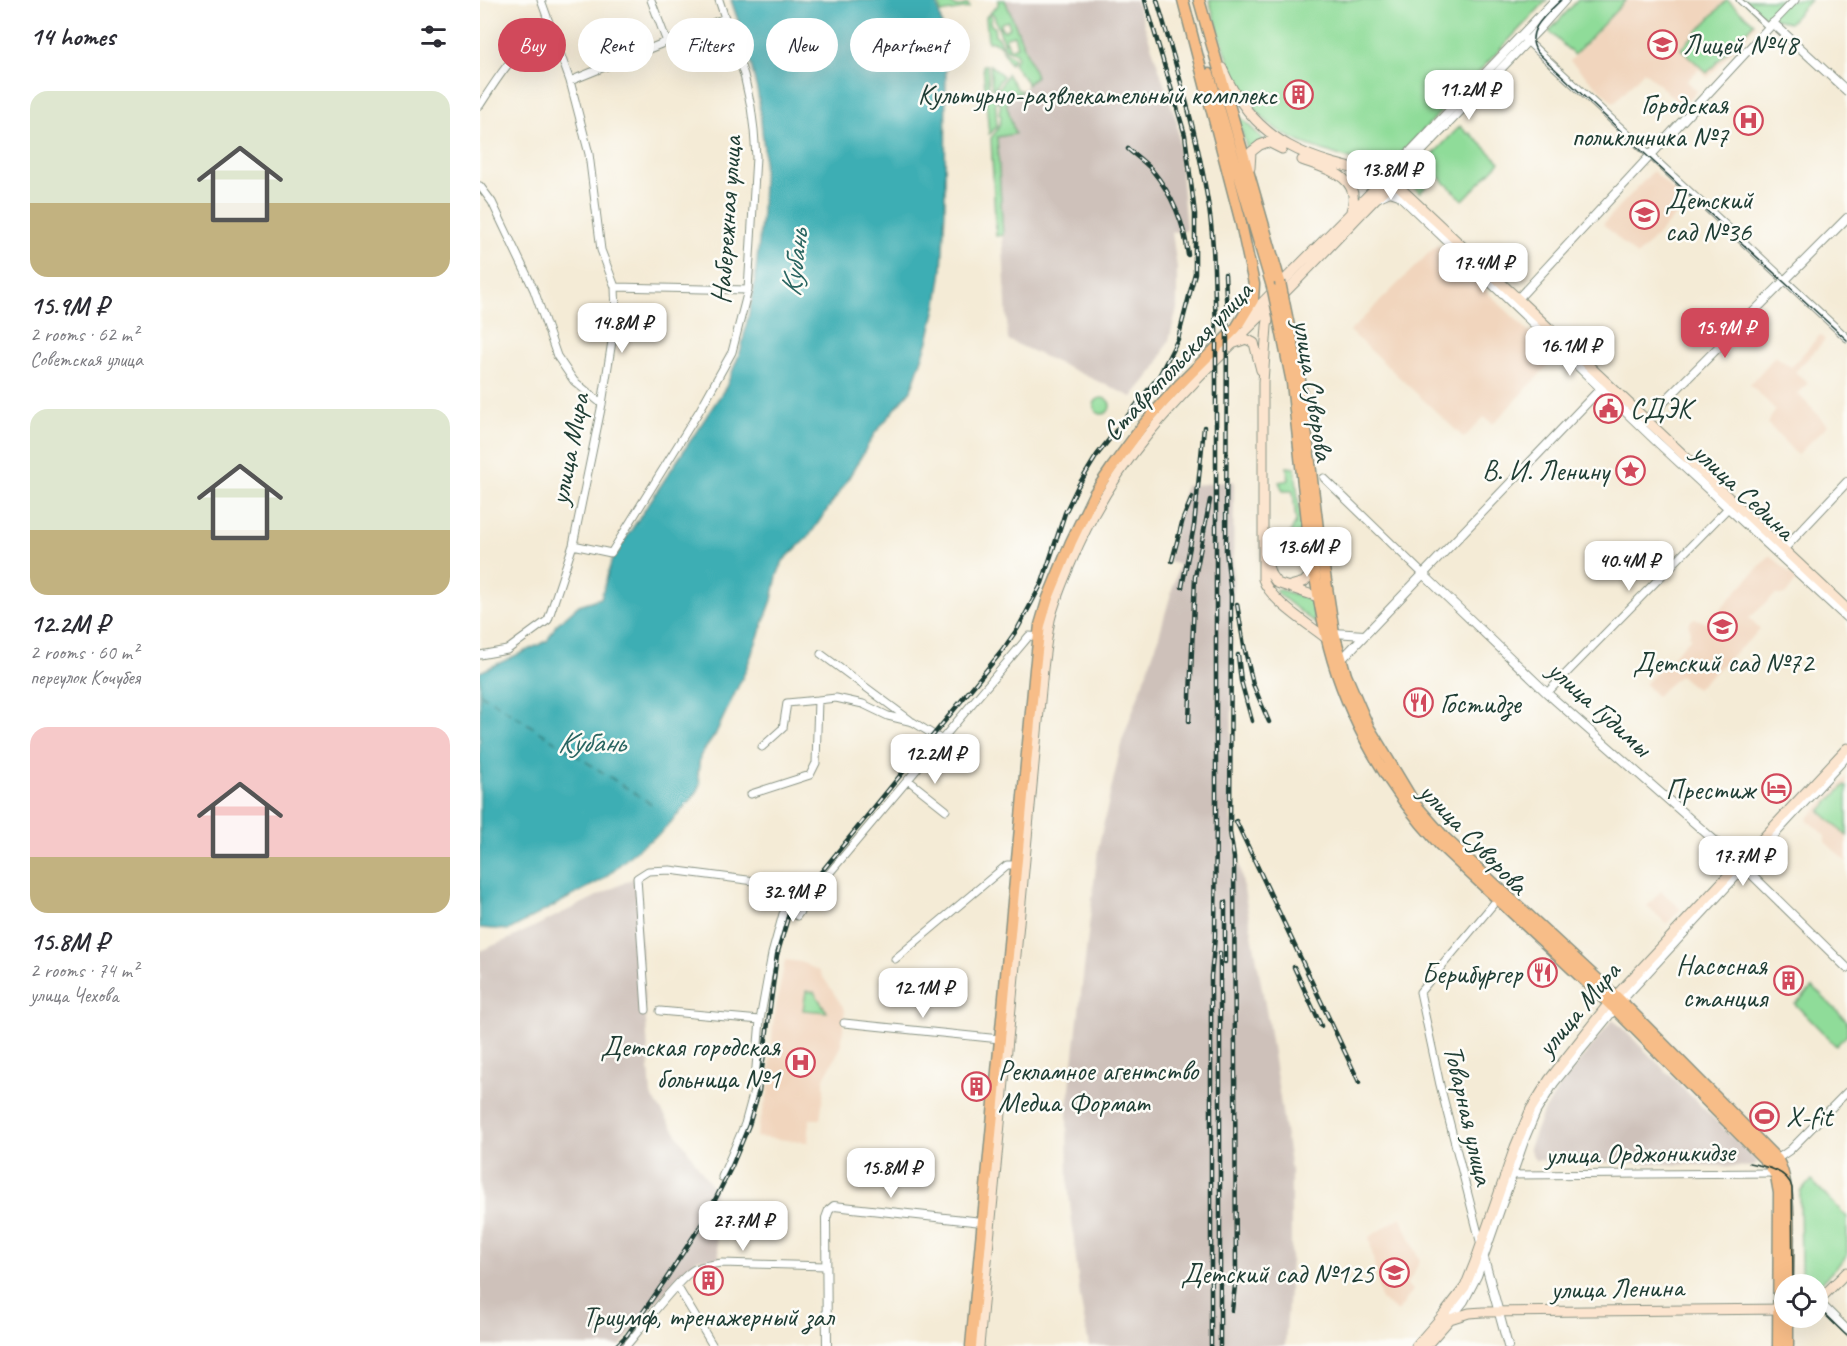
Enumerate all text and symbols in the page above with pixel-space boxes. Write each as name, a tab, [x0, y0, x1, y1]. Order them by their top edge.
chip: Buy	[498, 18, 566, 72]
chip: Rent	[578, 18, 654, 72]
chip: Filters	[666, 18, 754, 72]
chip: New	[766, 18, 838, 72]
chip: Apartment	[850, 18, 970, 72]
text: 14 homes	[30, 20, 115, 53]
icon: filters	[417, 20, 450, 53]
place label: Лицей №48	[1683, 27, 1800, 62]
school or university icon: Лицей №48	[1646, 28, 1678, 60]
pin: 11.2M ₽	[1414, 70, 1524, 121]
place label: Культурно-развлекательный комплекс	[918, 77, 1279, 112]
text: 11.2M ₽	[1439, 77, 1499, 102]
building icon: Культурно-развлекательный комплекс	[1282, 78, 1314, 110]
place label: Городская поликлиника №7	[1571, 87, 1729, 154]
hospital icon: Городская поликлиника №7	[1733, 104, 1765, 136]
icon: home	[186, 130, 294, 238]
street label: Набережная улица	[703, 133, 749, 305]
pin: 13.8M ₽	[1336, 150, 1446, 201]
text: 13.8M ₽	[1361, 157, 1421, 182]
place label: Детский сад №36	[1665, 182, 1754, 249]
school or university icon: Детский сад №36	[1628, 199, 1660, 231]
water label: Кубань	[771, 224, 817, 298]
pin: 17.4M ₽	[1428, 243, 1538, 294]
text: 17.4M ₽	[1453, 250, 1513, 275]
street label: Ставропольская улица	[1094, 273, 1261, 448]
text: 15.9M ₽	[30, 289, 108, 322]
pin: 14.8M ₽	[567, 303, 677, 354]
pin: 15.9M ₽	[1670, 308, 1780, 359]
text: 14.8M ₽	[592, 310, 652, 335]
street label: улица Суворова	[1285, 315, 1343, 465]
text: 15.9M ₽	[1695, 315, 1755, 340]
text: 2 rooms · 62 m²	[30, 322, 138, 347]
pin: 16.1M ₽	[1515, 326, 1625, 377]
text: 16.1M ₽	[1539, 333, 1601, 358]
text: Советская улица	[30, 347, 143, 372]
street label: улица Мира	[541, 389, 597, 510]
place label: СДЭК	[1630, 391, 1697, 426]
public building icon: СДЭК	[1593, 392, 1625, 424]
street label: улица Седина	[1684, 433, 1804, 549]
icon: home	[186, 448, 294, 556]
place label: В. И. Ленину	[1482, 453, 1611, 488]
place icon: В. И. Ленину	[1614, 454, 1646, 486]
pin: 13.6M ₽	[1252, 527, 1362, 578]
text: 13.6M ₽	[1276, 534, 1338, 559]
pin: 40.4M ₽	[1574, 541, 1684, 592]
text: 40.4M ₽	[1599, 548, 1659, 573]
text: 12.2M ₽	[30, 607, 109, 640]
school or university icon: Детский сад №72	[1707, 611, 1739, 643]
text: 2 rooms · 60 m²	[30, 640, 138, 665]
place label: Детский сад №72	[1633, 645, 1816, 680]
street label: улица Гудимы	[1539, 651, 1661, 765]
text: переулок Кочубея	[30, 665, 140, 690]
place label: Гостидзе	[1440, 686, 1522, 722]
restaurant icon: Гостидзе	[1403, 687, 1435, 719]
water label: Кубань	[558, 723, 628, 761]
pin: 12.2M ₽	[880, 734, 990, 785]
text: 12.2M ₽	[905, 741, 965, 766]
icon: home	[186, 766, 294, 874]
place label: Престиж	[1665, 772, 1758, 807]
street label: улица Суворова	[1410, 773, 1537, 903]
hotel icon: Престиж	[1760, 773, 1792, 805]
pin: 17.7M ₽	[1688, 836, 1798, 887]
text: 17.7M ₽	[1713, 843, 1773, 868]
pin: 32.9M ₽	[738, 872, 848, 923]
text: 32.9M ₽	[763, 879, 823, 904]
text: 15.8M ₽	[30, 925, 109, 958]
place label: Насосная станция	[1676, 948, 1769, 1015]
street label: улица Мира	[1527, 953, 1629, 1065]
place label: Берибургер	[1422, 956, 1523, 991]
restaurant icon: Берибургер	[1527, 957, 1559, 989]
text: 2 rooms · 74 m²	[30, 958, 138, 983]
building icon: Насосная станция	[1772, 965, 1804, 997]
pin: 12.1M ₽	[868, 968, 978, 1019]
text: 12.1M ₽	[893, 975, 953, 1000]
text: улица Чехова	[30, 983, 118, 1008]
place label: Детская городская больница №1	[600, 1029, 781, 1096]
street label: Товарная улица	[1436, 1042, 1502, 1190]
hospital icon: Детская городская больница №1	[785, 1046, 817, 1078]
place label: Рекламное агентство Медиа Формат	[998, 1053, 1200, 1120]
building icon: Рекламное агентство Медиа Формат	[961, 1070, 993, 1102]
place label: X-fit	[1786, 1099, 1835, 1134]
sports icon: X-fit	[1749, 1100, 1781, 1132]
street label: улица Орджоникидзе	[1543, 1134, 1737, 1172]
pin: 15.8M ₽	[836, 1148, 946, 1199]
text: 15.8M ₽	[861, 1155, 921, 1180]
pin: 27.7M ₽	[688, 1201, 798, 1252]
text: 27.7M ₽	[713, 1208, 773, 1233]
place label: Детский сад №125	[1181, 1256, 1375, 1291]
school or university icon: Детский сад №125	[1379, 1257, 1411, 1289]
building icon: Триумф, тренажерный зал	[692, 1265, 724, 1297]
street label: улица Ленина	[1548, 1269, 1686, 1307]
map controls	[1774, 1274, 1828, 1328]
button: locate	[1774, 1274, 1828, 1328]
place label: Триумф, тренажерный зал	[583, 1299, 835, 1335]

